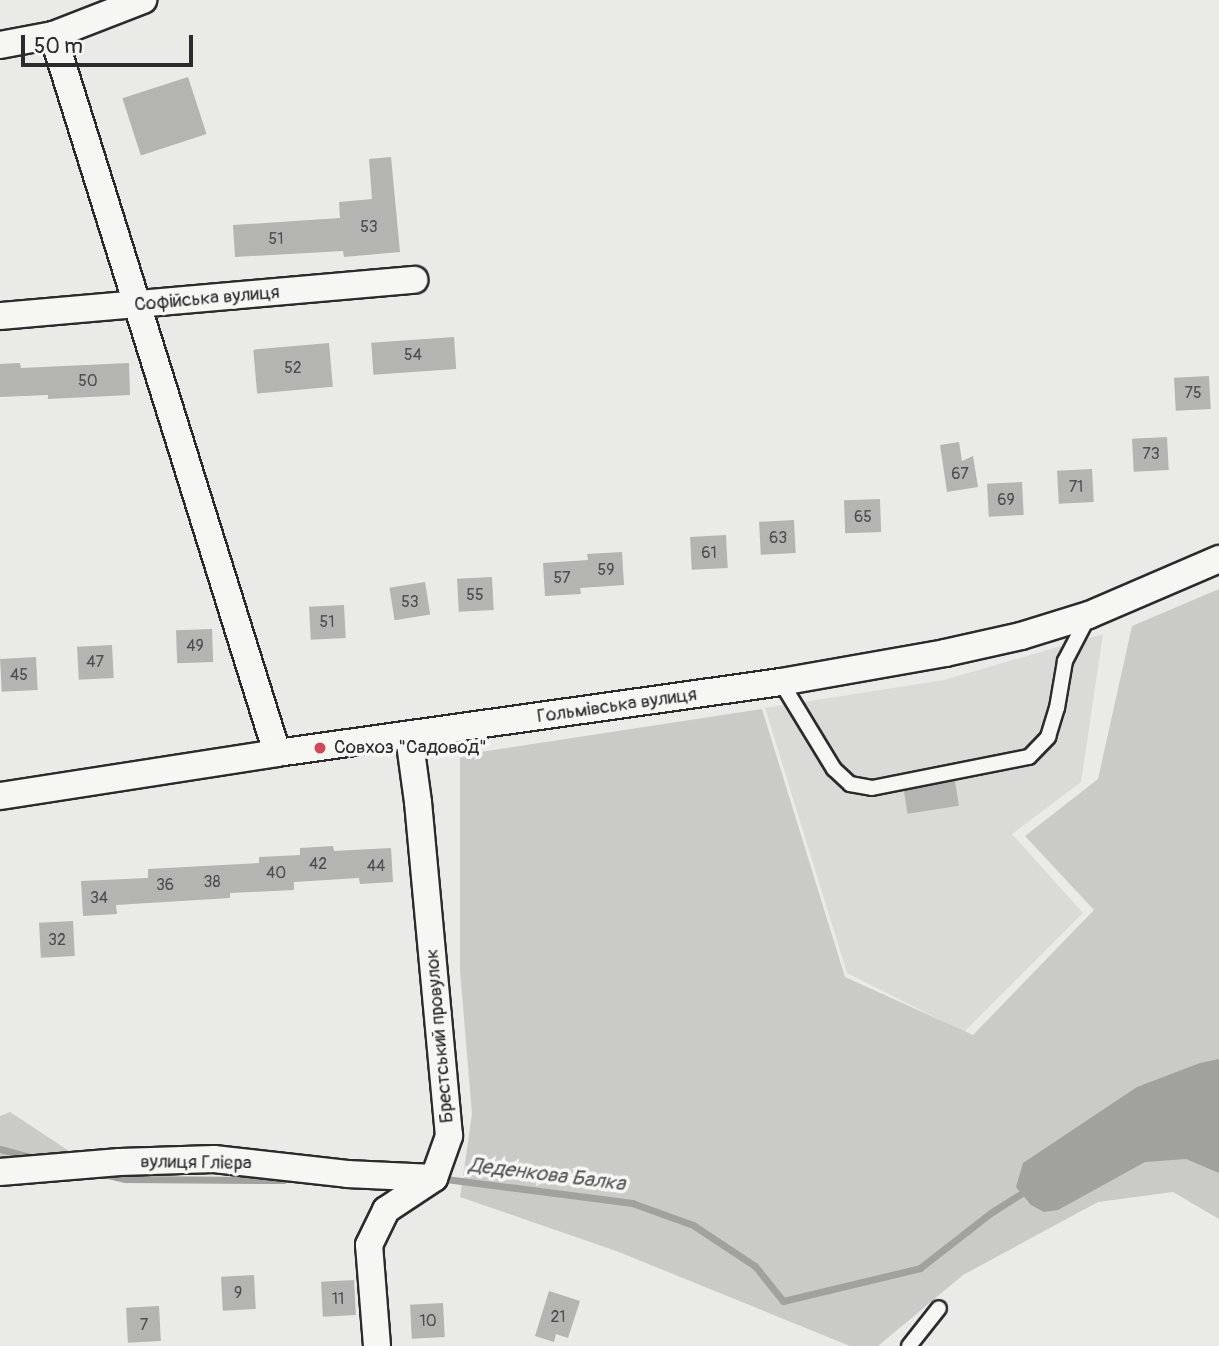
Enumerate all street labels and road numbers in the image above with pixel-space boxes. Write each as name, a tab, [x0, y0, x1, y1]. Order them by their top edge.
street label: Софійська вулиця	[133, 281, 281, 317]
street label: Гольмівська вулиця	[536, 683, 698, 729]
street label: Брестський провулок	[421, 948, 459, 1124]
street label: вулиця Глієра	[140, 1151, 252, 1175]

